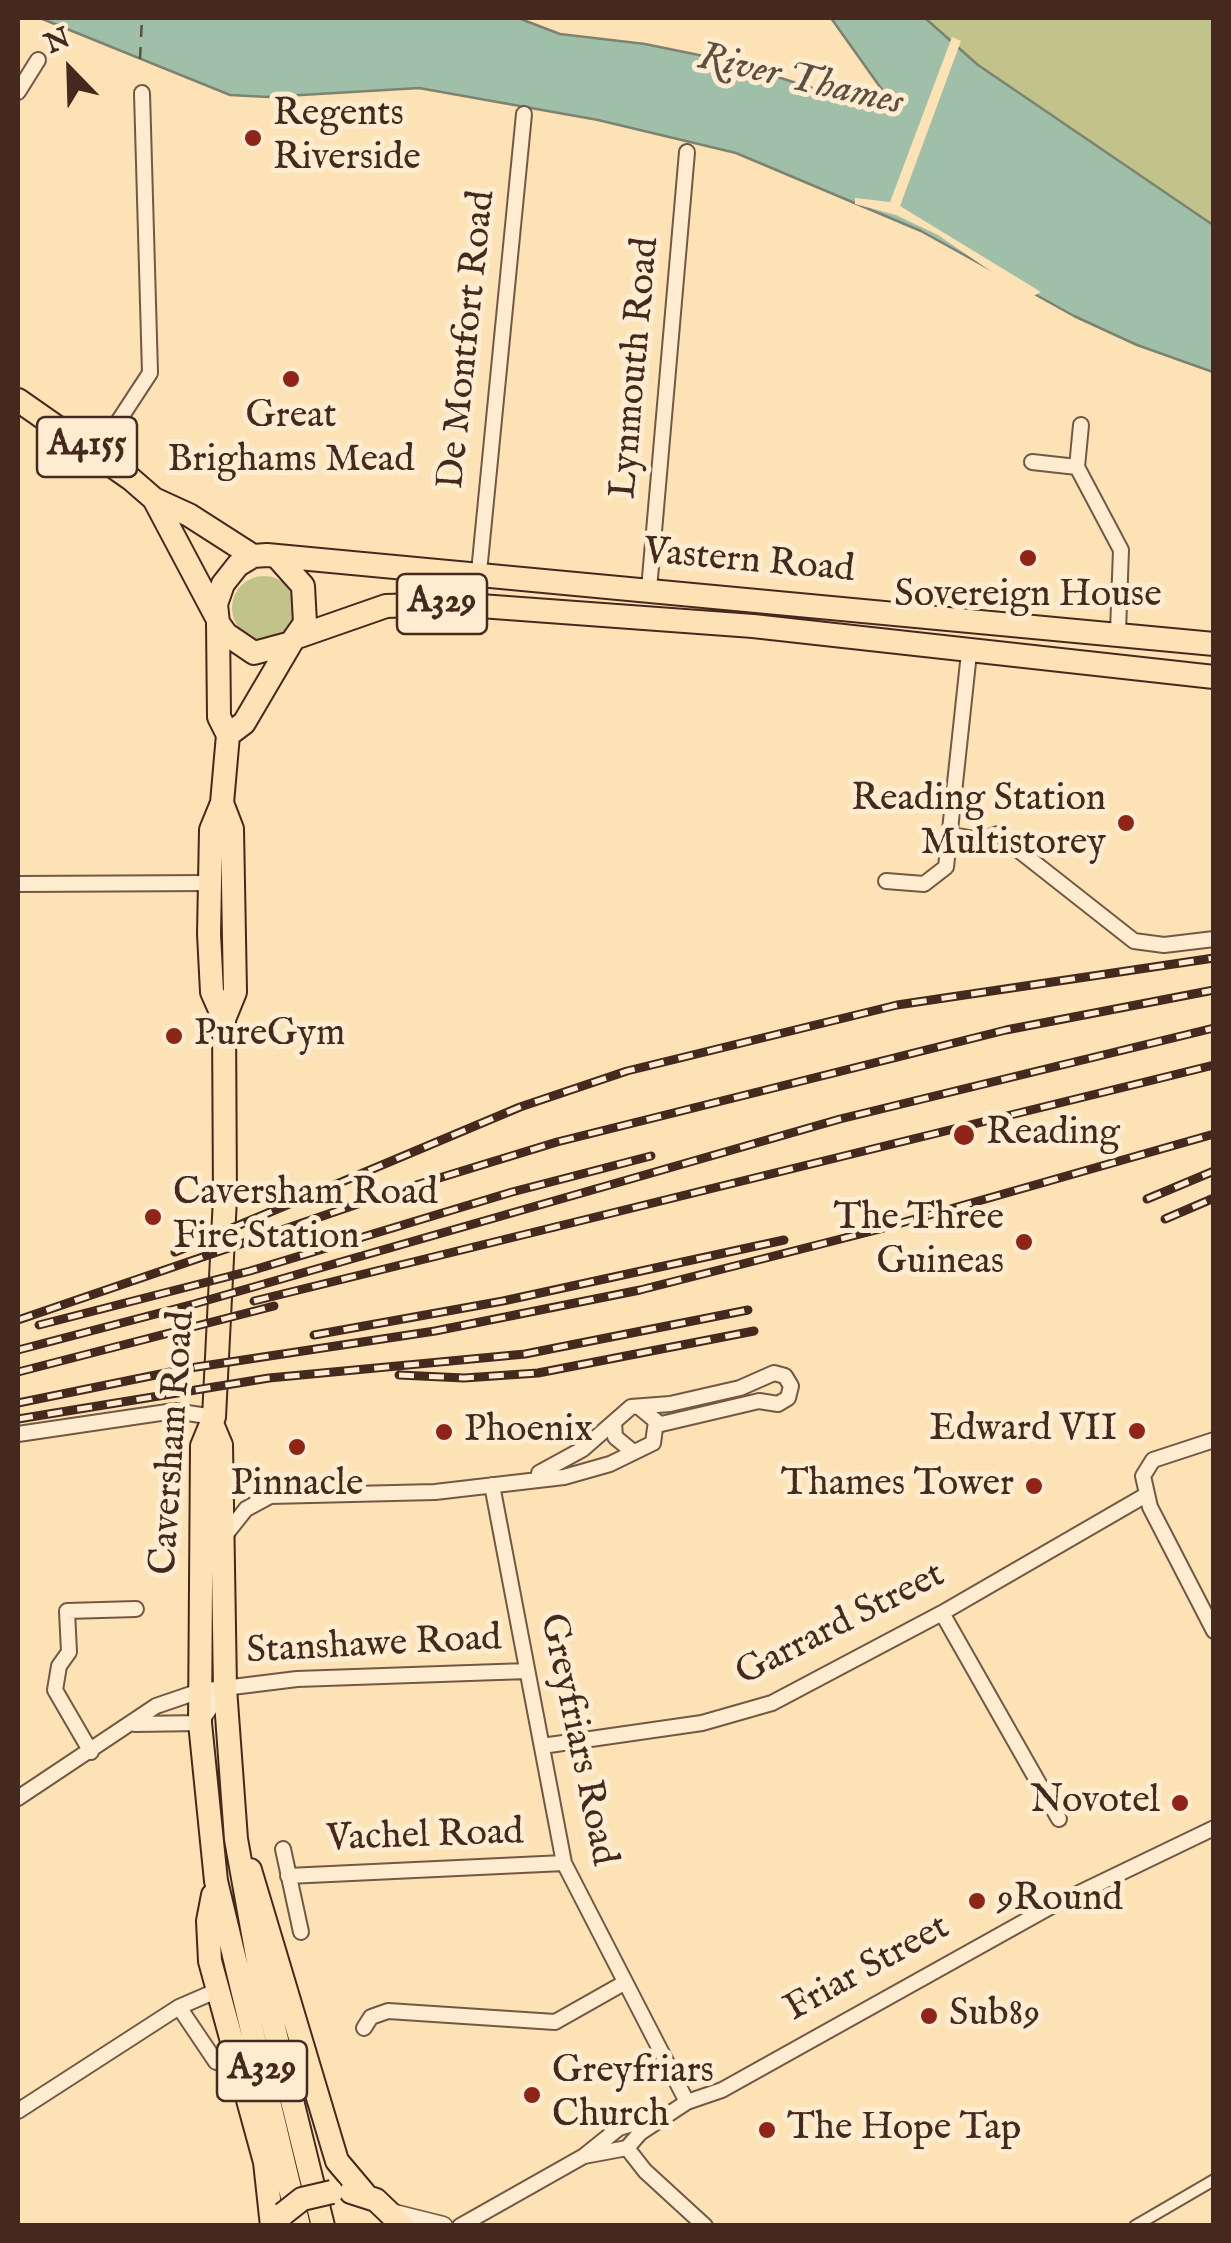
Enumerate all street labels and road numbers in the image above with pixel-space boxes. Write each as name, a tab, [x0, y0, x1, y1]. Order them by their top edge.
street label: De Montfort Road	[431, 188, 507, 492]
street label: Lynmouth Road	[603, 236, 671, 500]
road number: A4155	[37, 417, 137, 477]
street label: Vastern Road	[642, 531, 856, 595]
road number: A329	[397, 574, 487, 634]
street label: Caversham Road	[143, 1309, 207, 1577]
street label: Garrard Street	[729, 1554, 953, 1698]
street label: Greyfriars Road	[527, 1610, 625, 1870]
street label: Stanshawe Road	[245, 1618, 503, 1676]
street label: Vachel Road	[326, 1812, 524, 1864]
street label: Friar Street	[778, 1906, 958, 2034]
road number: A329	[217, 2041, 307, 2101]

